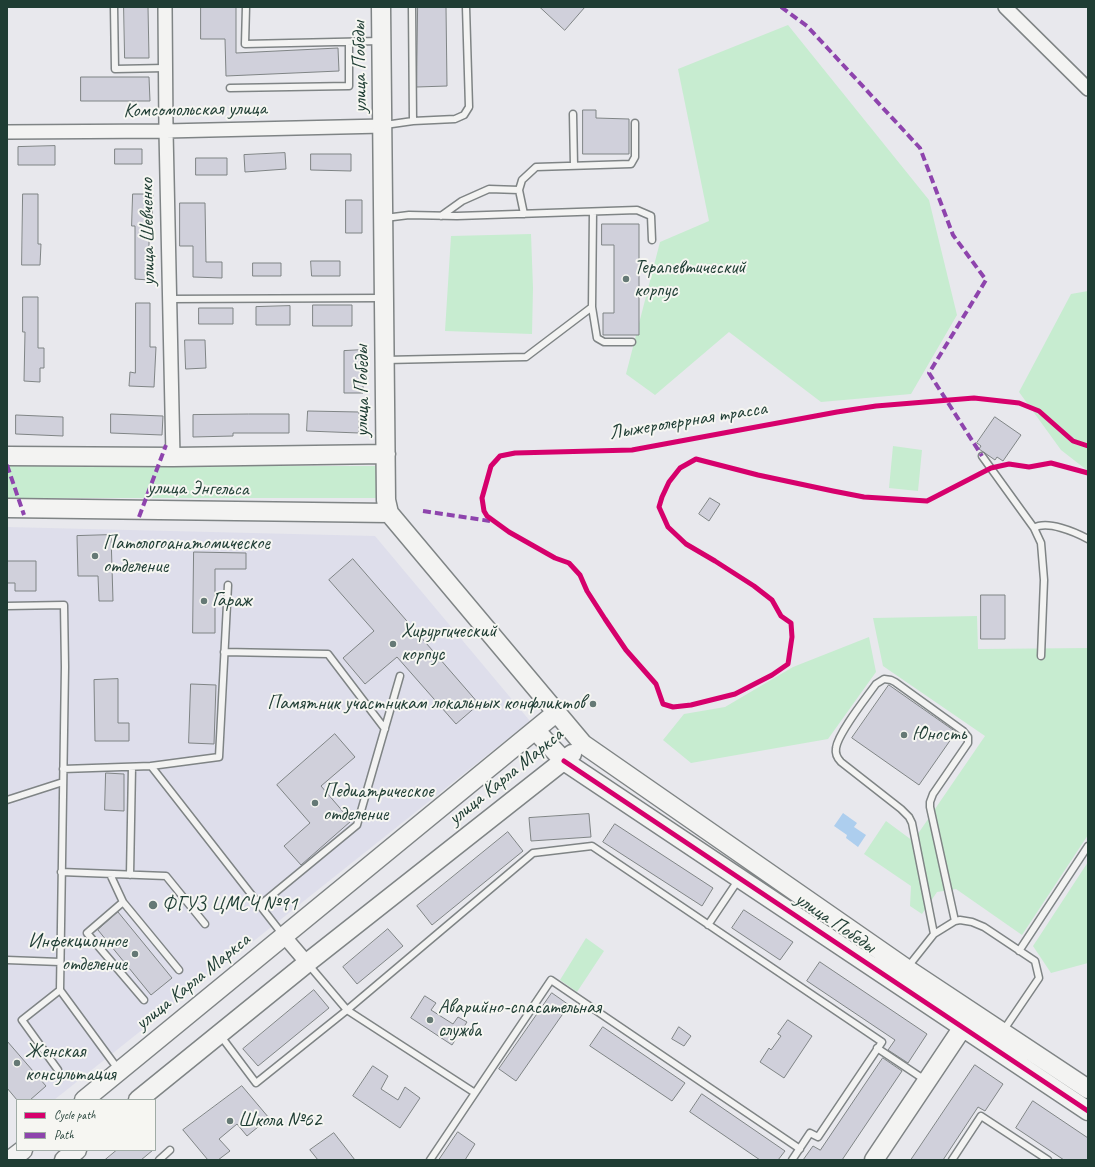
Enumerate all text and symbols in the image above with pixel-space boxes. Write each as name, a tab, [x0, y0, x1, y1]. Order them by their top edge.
street label: улица Победы	[347, 21, 373, 113]
street label: Комсомольская улица	[123, 97, 267, 123]
street label: улица Шевченко	[135, 178, 161, 286]
place label: Терапевтический корпус	[634, 256, 746, 303]
marker: Терапевтический корпус	[621, 274, 631, 284]
street label: улица Победы	[351, 345, 375, 437]
street label: Лыжеролеррная трасса	[607, 397, 769, 445]
street label: улица Энгельса	[147, 476, 249, 502]
place label: Патологоанатомическое отделение	[103, 532, 270, 579]
marker: Патологоанатомическое отделение	[90, 551, 100, 561]
place label: Гараж	[212, 589, 251, 613]
marker: Гараж	[199, 596, 209, 606]
place label: Хирургический корпус	[401, 620, 497, 667]
marker: Хирургический корпус	[388, 639, 398, 649]
place label: Памятник участникам локальных конфликтов	[267, 692, 585, 716]
marker: Памятник участникам локальных конфликтов	[588, 699, 598, 709]
street label: улица Карла Маркса	[444, 723, 568, 831]
place label: Юность	[912, 723, 966, 747]
marker: Юность	[899, 730, 909, 740]
place label: Педиатрическое отделение	[323, 780, 433, 827]
marker: Педиатрическое отделение	[310, 798, 320, 808]
street label: улица Победы	[790, 887, 880, 959]
place label: ФГУЗ ЦМСЧ №91	[162, 893, 298, 917]
marker: ФГУЗ ЦМСЧ №91	[147, 899, 159, 911]
street label: улица Карла Маркса	[131, 928, 255, 1036]
place label: Инфекционное отделение	[28, 930, 127, 977]
marker: Инфекционное отделение	[130, 949, 140, 959]
place label: Аварийно-спасательная служба	[438, 996, 601, 1043]
marker: Аварийно-спасательная служба	[425, 1015, 435, 1025]
place label: Женская консультация	[25, 1040, 116, 1087]
marker: Женская консультация	[12, 1058, 22, 1068]
legend	[16, 1099, 156, 1151]
text: Cycle path	[54, 1107, 96, 1123]
place label: Школа №62	[238, 1109, 321, 1133]
marker: Школа №62	[225, 1116, 235, 1126]
text: Path	[54, 1127, 74, 1143]

